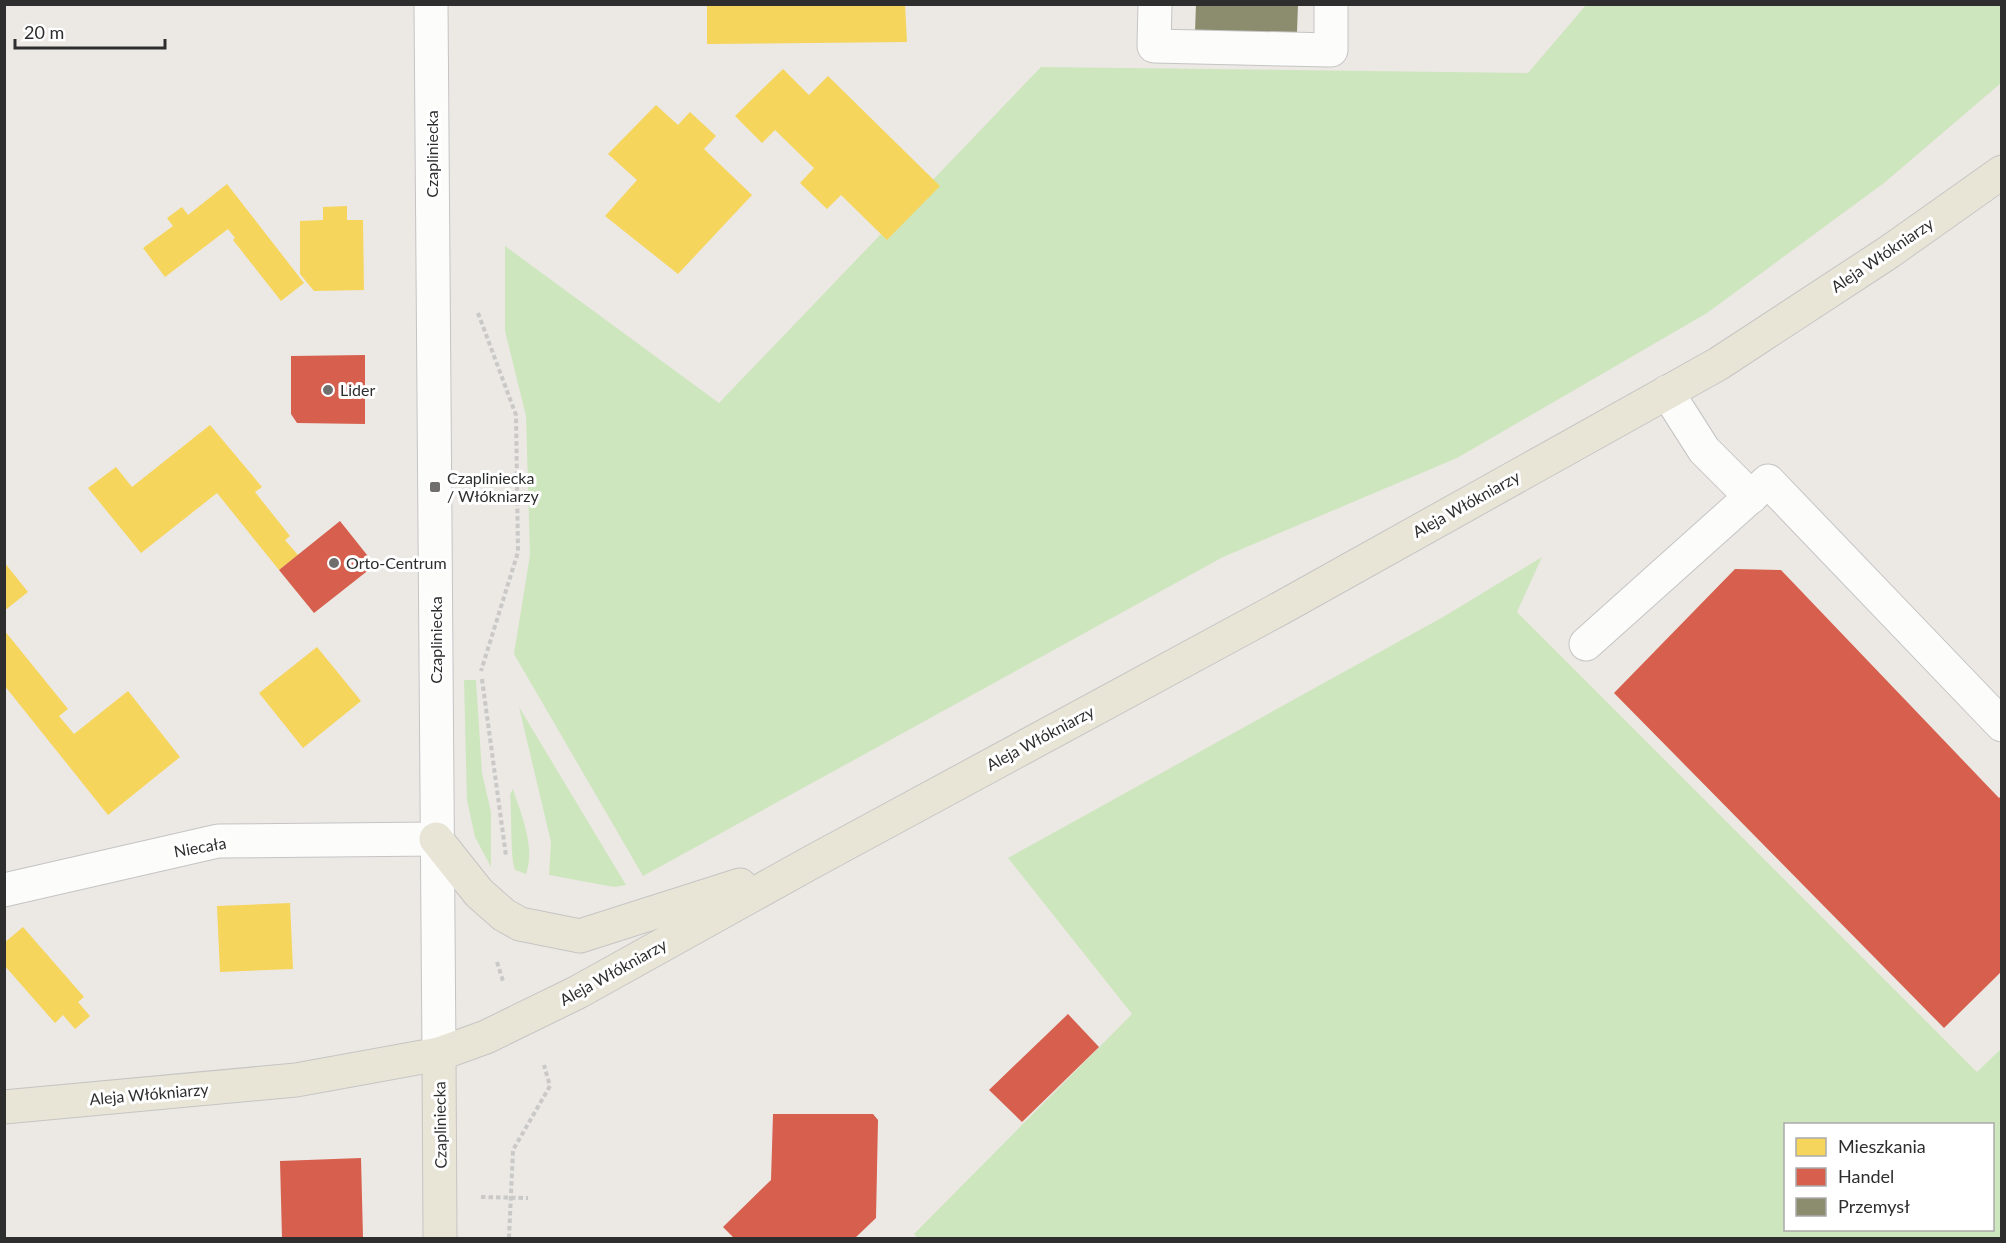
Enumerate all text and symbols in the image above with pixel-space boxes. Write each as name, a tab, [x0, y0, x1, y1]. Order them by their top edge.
scale bar	[15, 12, 165, 50]
text: 20 m	[24, 21, 64, 43]
street label: Czapliniecka	[422, 110, 441, 198]
street label: Aleja Włókniarzy	[1827, 213, 1937, 296]
place label: Lider	[340, 380, 375, 399]
marker: Lider	[321, 383, 335, 397]
street label: Aleja Włókniarzy	[1409, 466, 1523, 541]
place label: Czapliniecka / Włókniarzy	[447, 468, 540, 505]
marker: Czapliniecka / Włókniarzy	[428, 480, 442, 494]
place label: Orto-Centrum	[346, 553, 447, 572]
marker: Orto-Centrum	[327, 556, 341, 570]
street label: Czapliniecka	[426, 596, 445, 684]
street label: Aleja Włókniarzy	[983, 701, 1098, 774]
street label: Niecała	[172, 833, 228, 860]
street label: Aleja Włókniarzy	[556, 934, 670, 1009]
street label: Aleja Włókniarzy	[89, 1079, 210, 1108]
street label: Czapliniecka	[429, 1081, 450, 1169]
legend	[1784, 1123, 1994, 1231]
text: Mieszkania	[1838, 1135, 1926, 1157]
text: Handel	[1838, 1165, 1894, 1187]
text: Przemysł	[1838, 1195, 1910, 1217]

